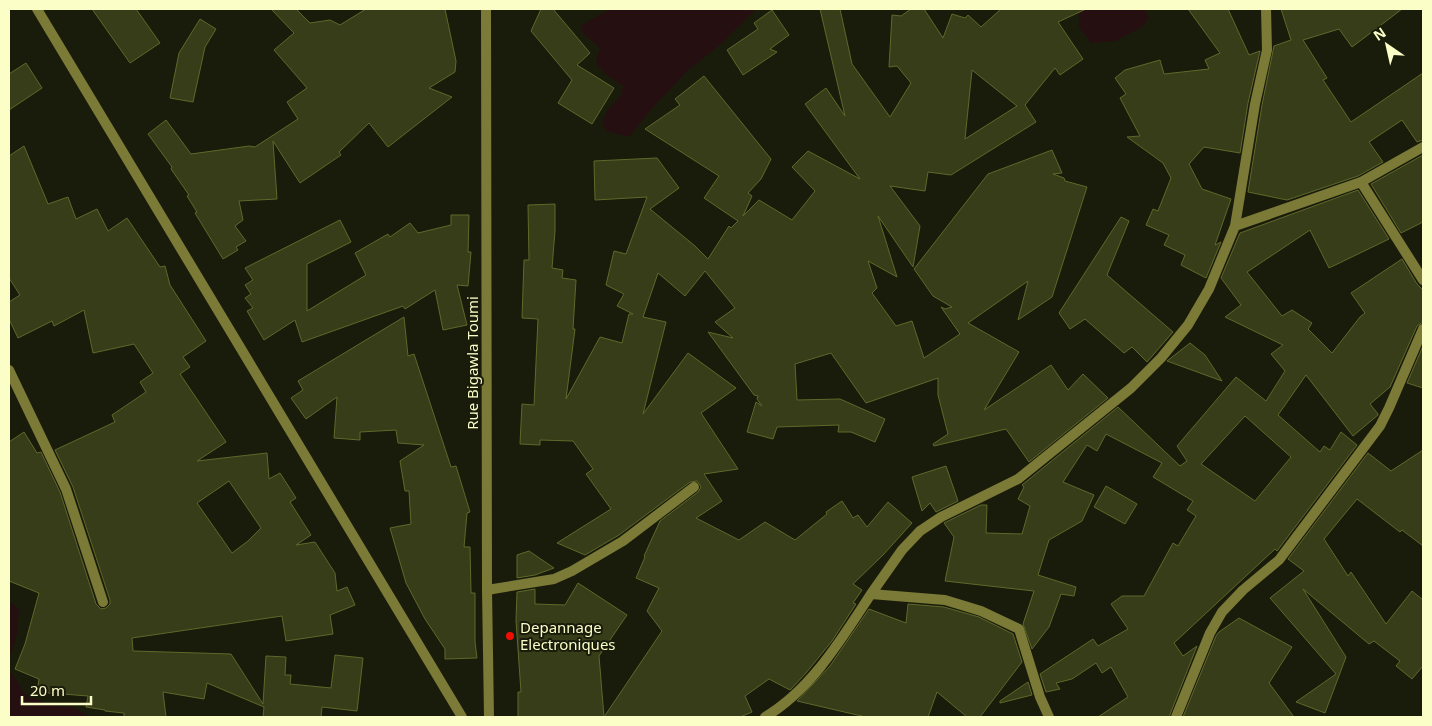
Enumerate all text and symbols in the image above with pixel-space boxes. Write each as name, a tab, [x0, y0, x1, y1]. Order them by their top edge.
north arrow	[1362, 20, 1412, 70]
text: N	[1369, 23, 1389, 45]
street label: Rue Bigawla Toumi	[462, 296, 482, 430]
place label: Depannage Electroniques	[520, 617, 616, 654]
marker: Depannage Electroniques	[504, 630, 516, 642]
scale bar	[22, 674, 91, 706]
text: 20 m	[30, 680, 65, 700]

